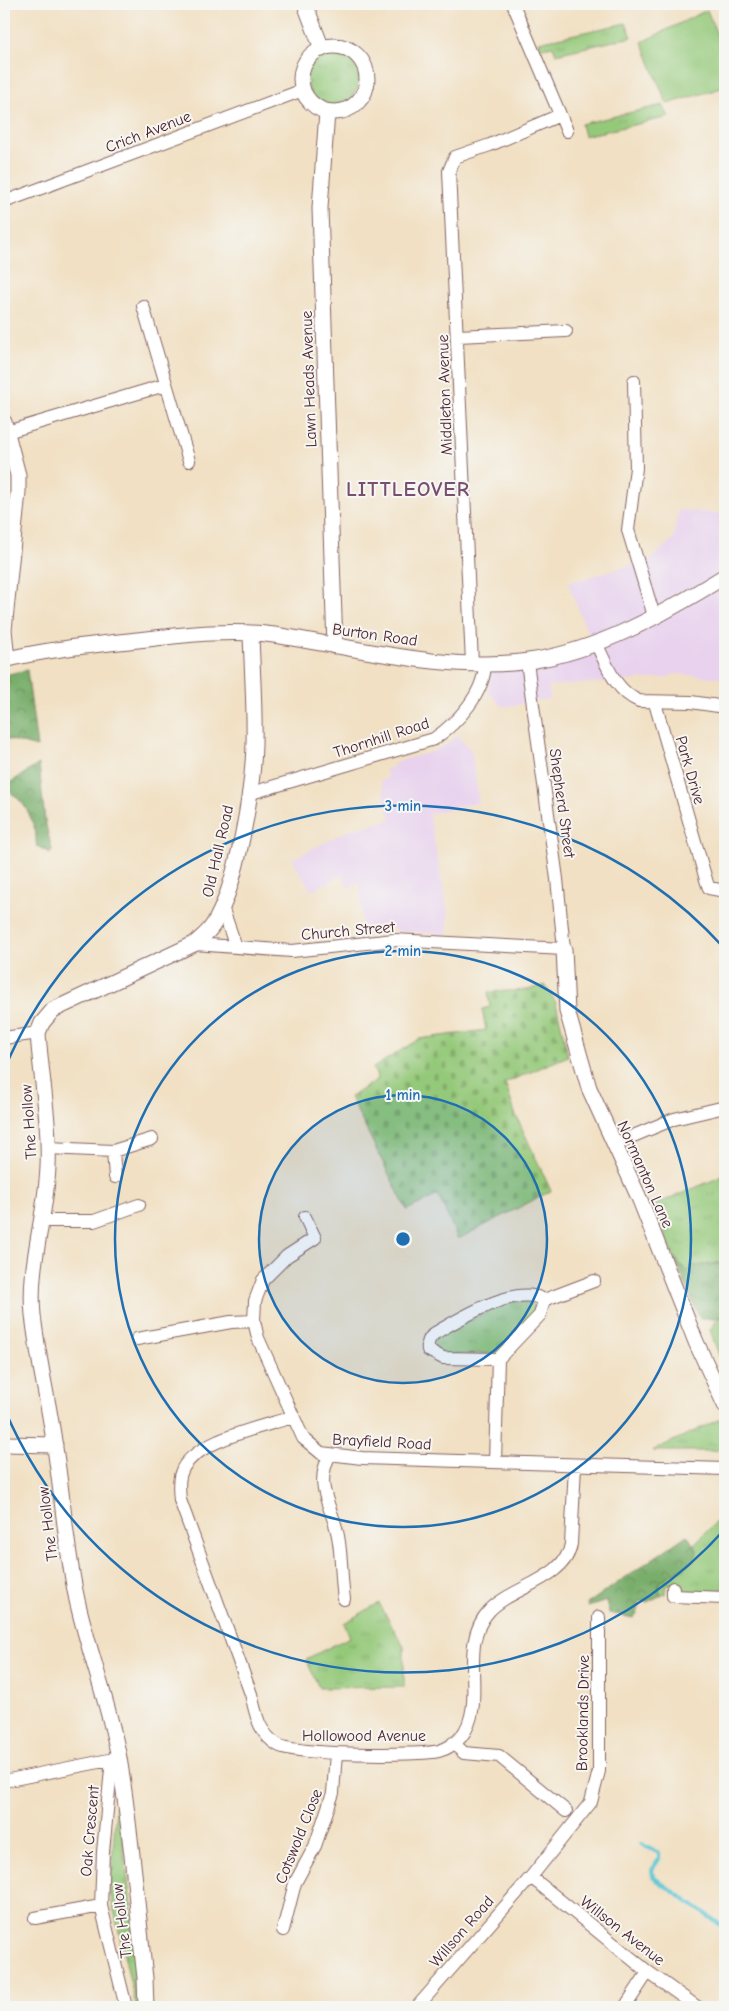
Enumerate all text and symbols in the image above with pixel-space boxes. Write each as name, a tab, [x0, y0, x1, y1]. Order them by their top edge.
street label: Crich Avenue	[103, 107, 194, 156]
street label: Lawn Heads Avenue	[298, 310, 320, 448]
street label: Middleton Avenue	[434, 334, 456, 456]
district label: LITTLEOVER	[346, 477, 470, 501]
street label: Burton Road	[331, 620, 419, 650]
street label: Thornhill Road	[331, 714, 432, 762]
street label: Park Drive	[672, 734, 708, 807]
street label: Shepherd Street	[545, 747, 579, 859]
text: 3 min	[385, 797, 421, 815]
street label: Old Hall Road	[199, 803, 237, 899]
street label: Church Street	[300, 918, 396, 944]
text: 2 min	[385, 942, 421, 960]
street label: The Hollow	[17, 1083, 41, 1160]
text: 1 min	[386, 1086, 420, 1104]
street label: Normanton Lane	[613, 1118, 677, 1231]
centre of rings	[394, 1230, 412, 1248]
street label: Brayfield Road	[332, 1430, 432, 1454]
street label: The Hollow	[34, 1485, 62, 1562]
street label: Brooklands Drive	[573, 1655, 593, 1771]
street label: Hollowood Avenue	[302, 1727, 426, 1745]
street label: Oak Crescent	[77, 1784, 103, 1877]
street label: Cotswold Close	[272, 1786, 326, 1886]
street label: The Hollow	[108, 1882, 136, 1959]
street label: Willson Road	[426, 1892, 498, 1971]
street label: Willson Avenue	[576, 1892, 668, 1969]

